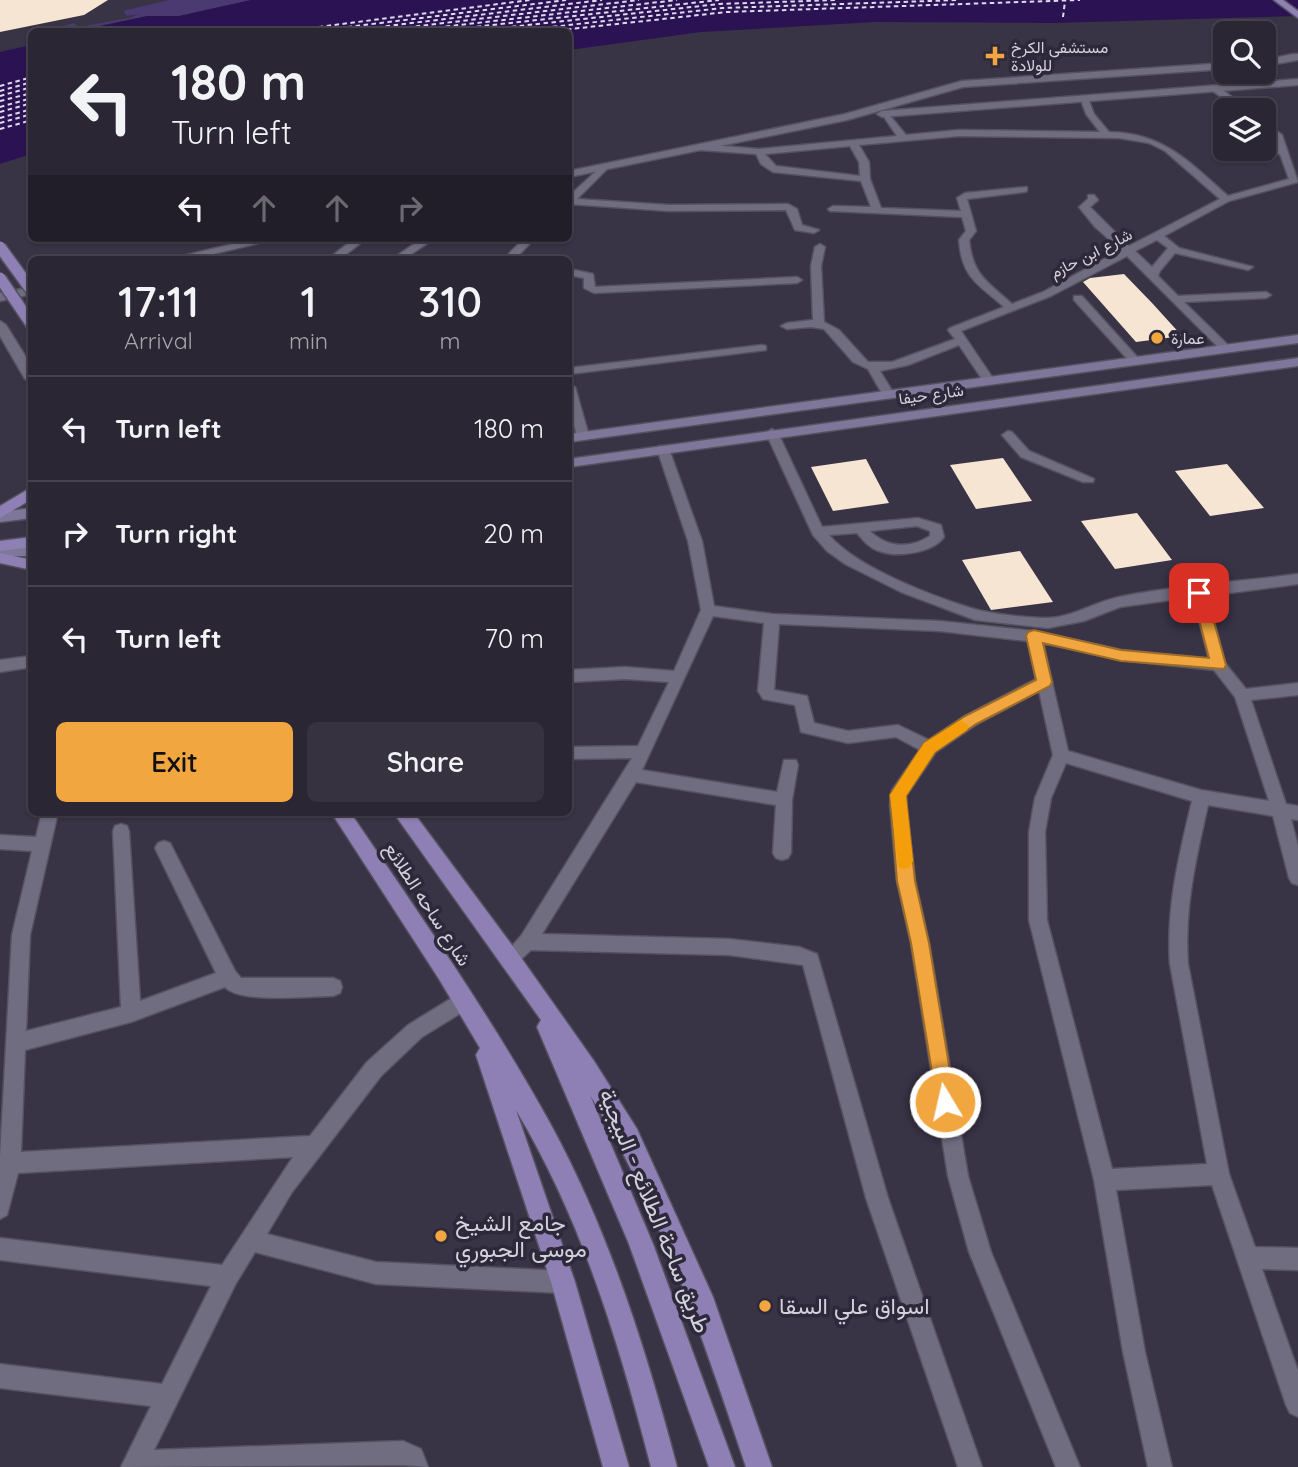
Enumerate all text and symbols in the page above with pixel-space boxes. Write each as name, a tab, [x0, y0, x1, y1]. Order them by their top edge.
map controls	[1213, 21, 1276, 161]
button: search	[1213, 21, 1276, 84]
place label: مستشفى الكرخ للولادة	[1011, 37, 1108, 76]
marker: مستشفى الكرخ للولادة	[985, 46, 1005, 66]
text: 180 m	[171, 51, 306, 112]
icon: left	[56, 56, 147, 147]
button: layers	[1213, 98, 1276, 161]
text: Turn left	[171, 112, 292, 152]
icon: left	[172, 189, 210, 227]
icon: ahead	[245, 189, 283, 227]
icon: ahead	[318, 189, 356, 227]
icon: right	[391, 189, 429, 227]
street label: شارع ابن حازم	[1047, 224, 1136, 284]
text: 17:11	[118, 275, 199, 328]
text: 1	[300, 275, 317, 328]
text: 310	[418, 275, 482, 328]
text: Arrival	[124, 326, 193, 355]
text: min	[289, 326, 328, 355]
text: m	[440, 326, 461, 355]
place label: عمارة	[1171, 328, 1204, 349]
marker: عمارة	[1149, 330, 1165, 346]
street label: شارع حيفا	[897, 380, 965, 410]
icon: left	[56, 410, 94, 448]
text: Turn left	[115, 412, 222, 445]
text: 180 m	[474, 412, 544, 445]
icon: right	[56, 515, 94, 553]
text: Turn right	[115, 517, 237, 550]
text: 20 m	[483, 517, 544, 550]
pin	[1169, 563, 1229, 623]
icon: arrive	[1180, 574, 1218, 612]
icon: left	[56, 620, 94, 658]
text: Turn left	[115, 622, 222, 655]
text: 70 m	[484, 622, 544, 655]
button: Exit	[56, 722, 293, 802]
button: Share	[307, 722, 544, 802]
street label: شارع ساحه الطلائع	[377, 838, 477, 971]
position arrow	[908, 1065, 982, 1139]
street label: طريق ساحة الطلائع - البيجية	[591, 1084, 718, 1338]
place label: جامع الشيخ موسى الجبوري	[455, 1208, 587, 1268]
marker: جامع الشيخ موسى الجبوري	[433, 1228, 449, 1244]
place label: اسواق علي السقا	[779, 1291, 930, 1325]
marker: اسواق علي السقا	[757, 1298, 773, 1314]

